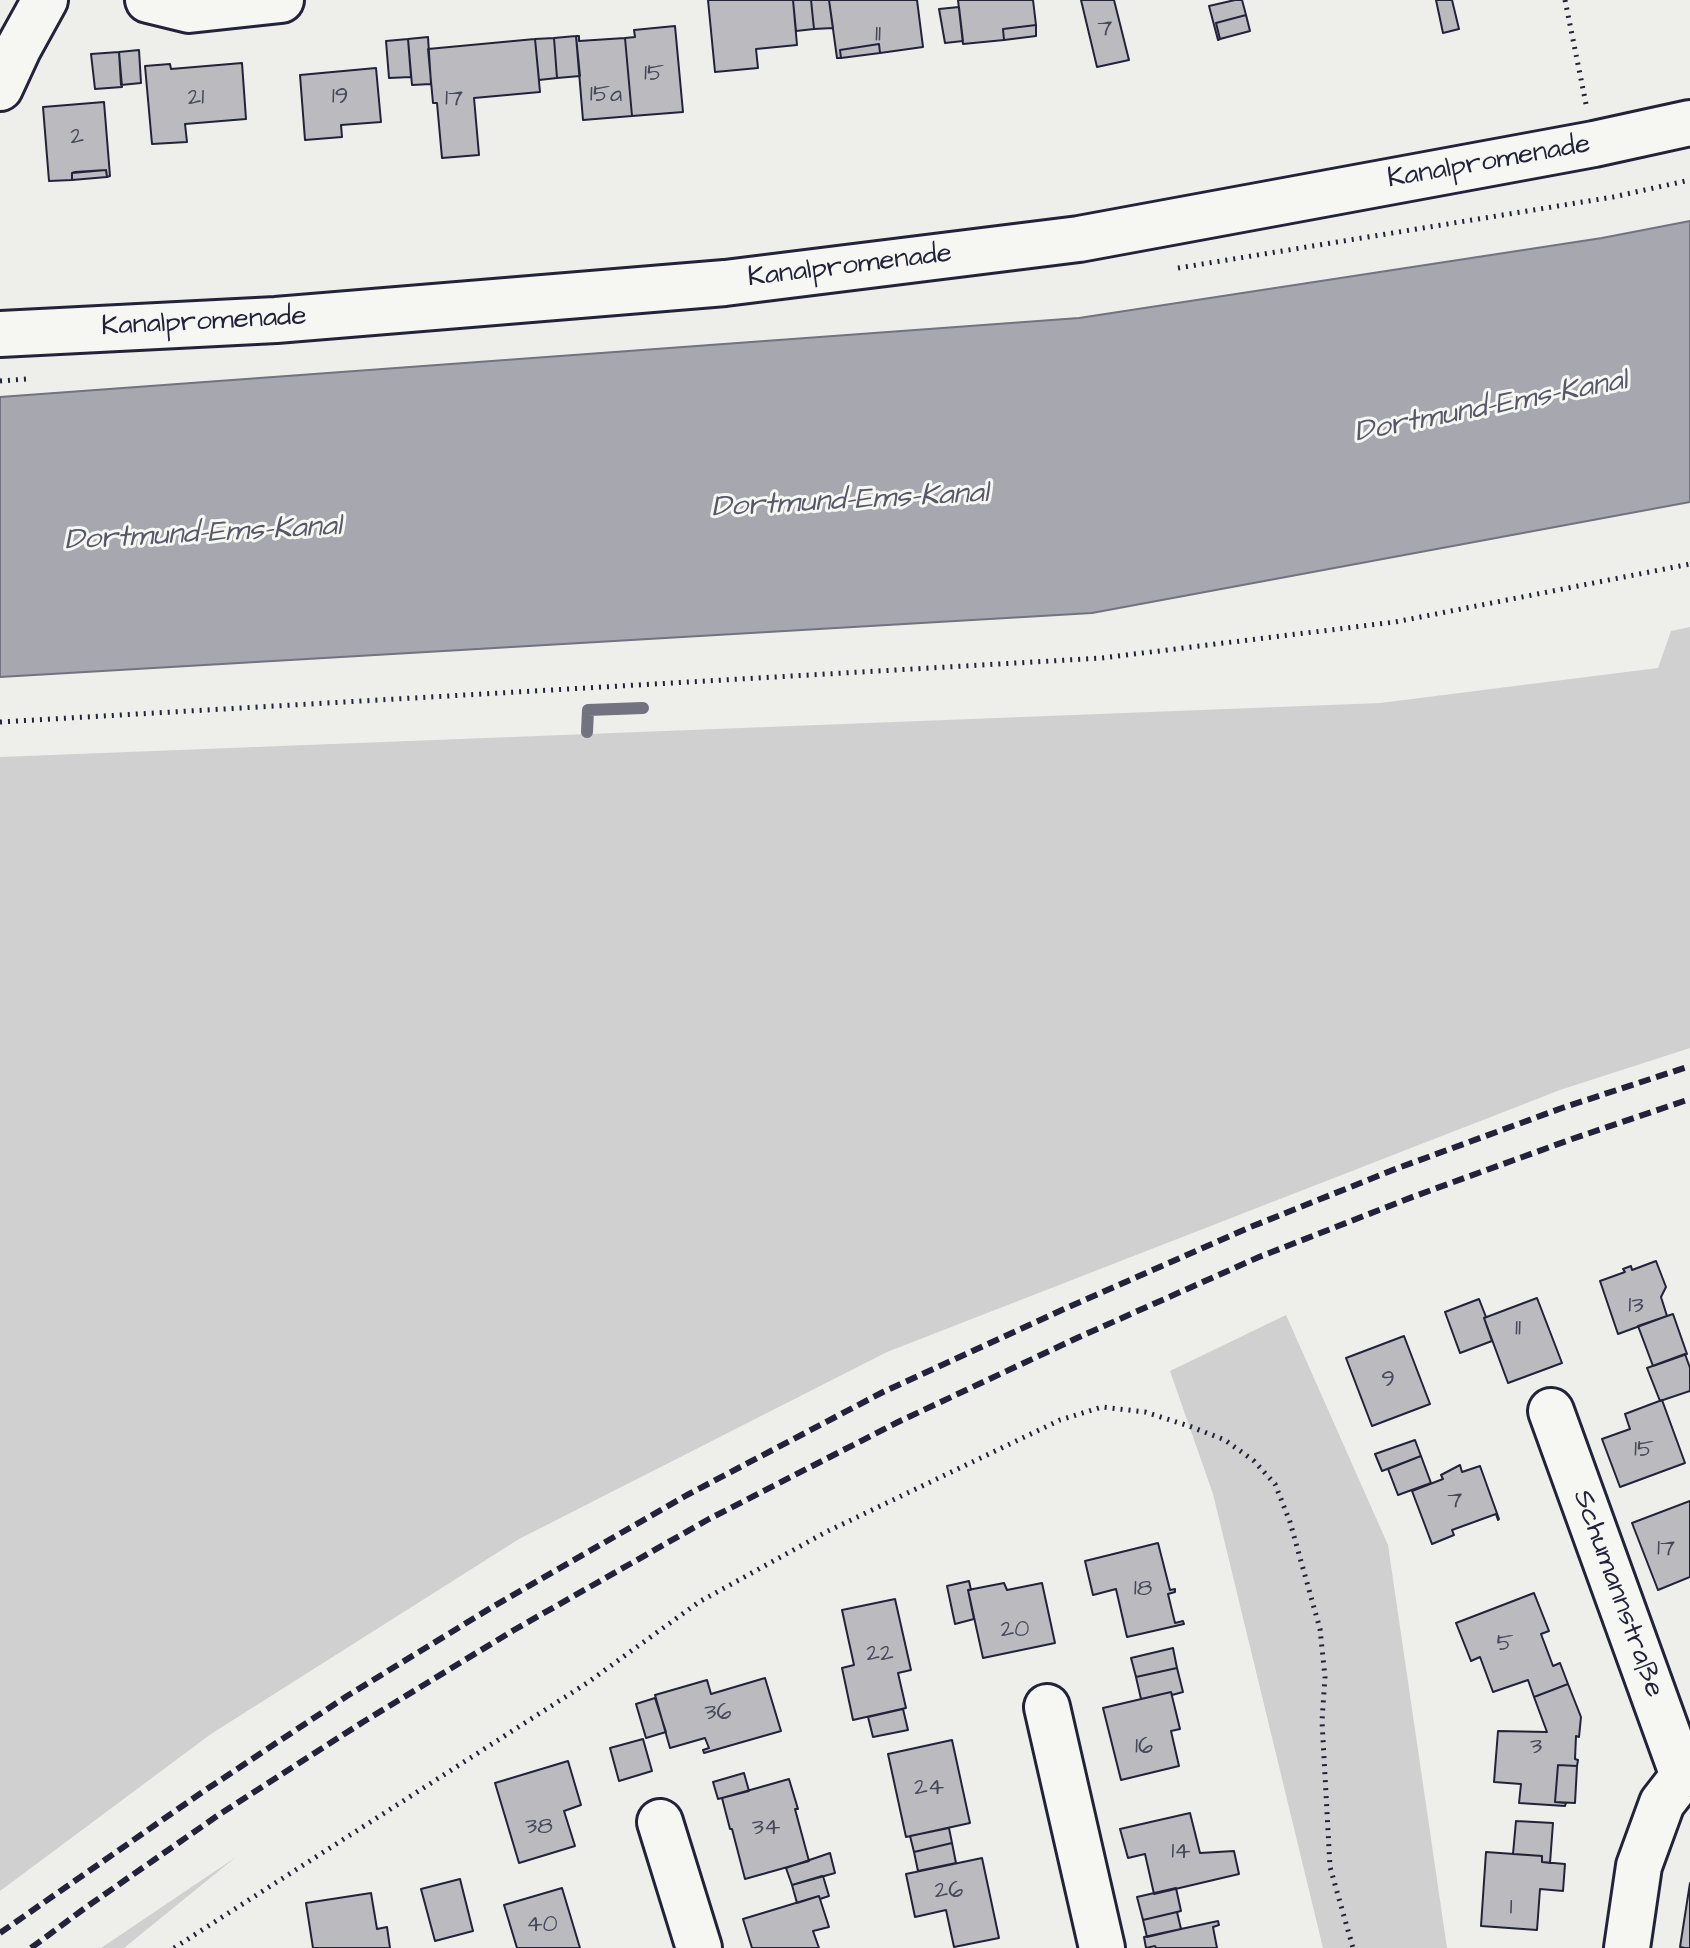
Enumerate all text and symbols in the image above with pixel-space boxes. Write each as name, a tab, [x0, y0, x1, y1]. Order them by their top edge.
house number: 7	[1098, 16, 1112, 44]
house number: 11	[875, 22, 881, 50]
house number: 15	[644, 61, 664, 89]
house number: 15a	[590, 82, 622, 110]
house number: 19	[332, 84, 348, 112]
house number: 21	[188, 85, 204, 113]
house number: 17	[445, 86, 463, 114]
house number: 2	[70, 124, 84, 152]
street label: Kanalpromenade	[1385, 129, 1593, 197]
street label: Kanalpromenade	[746, 238, 954, 296]
street label: Kanalpromenade	[101, 301, 307, 345]
water label: Dortmund-Ems-Kanal	[1352, 364, 1630, 452]
water label: Dortmund-Ems-Kanal	[711, 477, 989, 527]
water label: Dortmund-Ems-Kanal	[64, 510, 342, 560]
house number: 13	[1628, 1293, 1644, 1321]
house number: 11	[1515, 1316, 1521, 1344]
house number: 9	[1381, 1367, 1395, 1395]
house number: 15	[1634, 1437, 1654, 1465]
street label: Schumannstraße	[1564, 1486, 1670, 1702]
house number: 7	[1448, 1488, 1462, 1516]
house number: 17	[1657, 1536, 1675, 1564]
house number: 18	[1134, 1576, 1152, 1604]
house number: 20	[1001, 1617, 1029, 1645]
house number: 5	[1497, 1631, 1513, 1659]
house number: 22	[866, 1641, 894, 1669]
house number: 36	[704, 1700, 732, 1728]
house number: 16	[1135, 1734, 1153, 1762]
house number: 3	[1530, 1734, 1542, 1762]
house number: 24	[914, 1775, 944, 1803]
house number: 38	[525, 1814, 553, 1842]
house number: 34	[752, 1815, 780, 1843]
house number: 14	[1171, 1839, 1191, 1867]
house number: 26	[935, 1878, 963, 1906]
house number: 1	[1509, 1895, 1513, 1923]
house number: 40	[526, 1912, 558, 1940]

